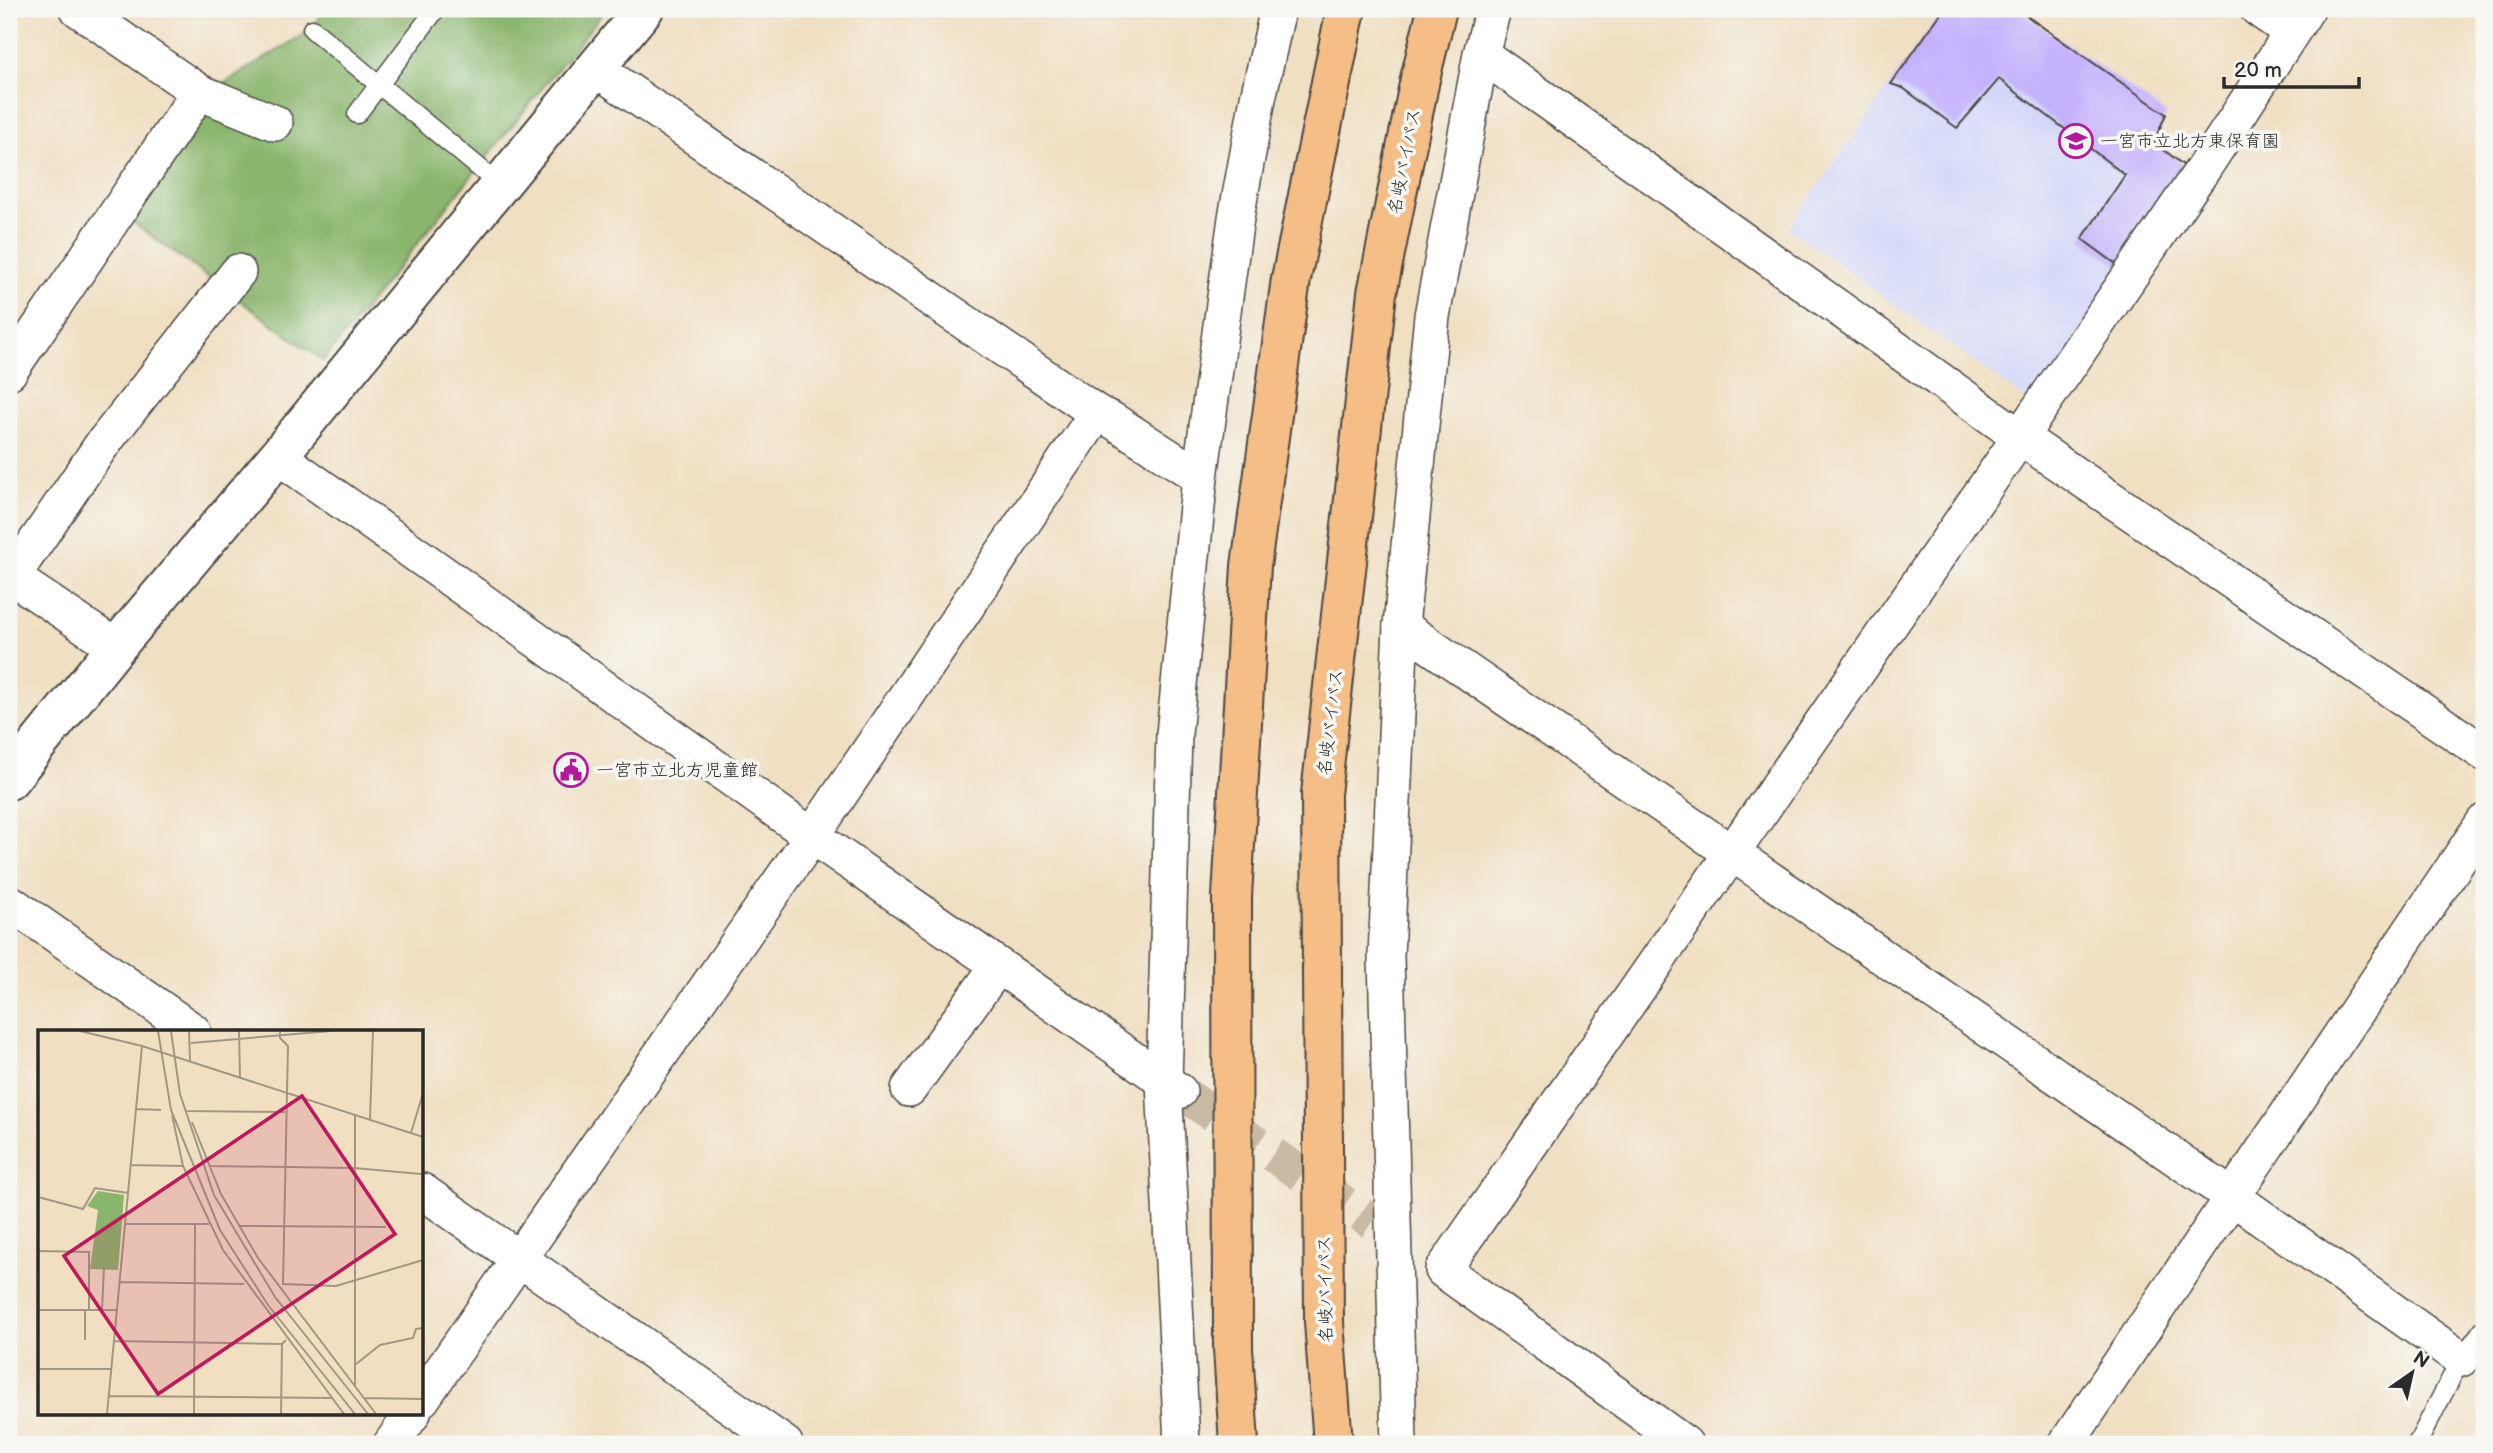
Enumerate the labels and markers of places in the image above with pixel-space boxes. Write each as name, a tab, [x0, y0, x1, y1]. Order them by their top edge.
school or university icon: 一宮市立北方東保育園	[2057, 122, 2095, 160]
place label: 一宮市立北方東保育園	[2100, 131, 2280, 152]
public building icon: 一宮市立北方児童館	[552, 751, 590, 789]
place label: 一宮市立北方児童館	[596, 760, 758, 781]

